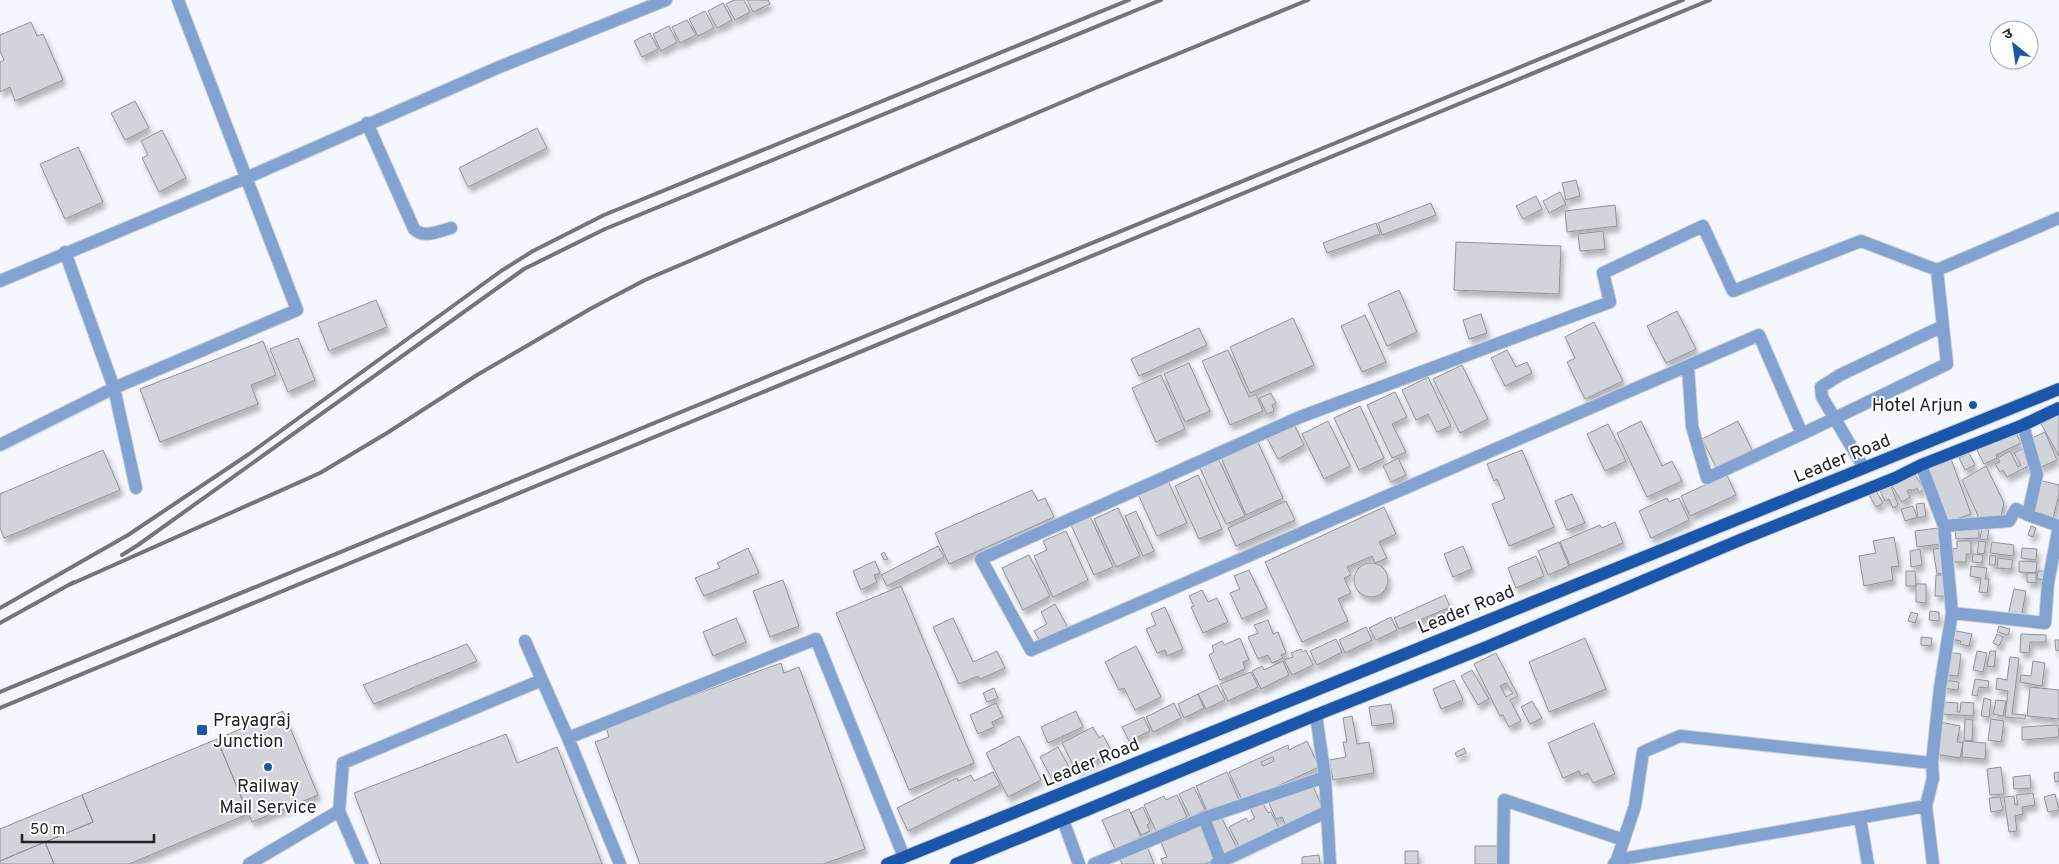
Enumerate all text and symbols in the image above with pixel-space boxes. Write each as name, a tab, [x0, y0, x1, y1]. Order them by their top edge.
north arrow	[1989, 20, 2039, 70]
text: उ	[2000, 25, 2017, 44]
place label: Hotel Arjun	[1872, 395, 1963, 418]
marker: Hotel Arjun	[1967, 399, 1979, 411]
street label: Leader Road	[1791, 430, 1894, 489]
street label: Leader Road	[1415, 581, 1518, 640]
place label: Prayagraj Junction	[213, 710, 291, 754]
marker: Prayagraj Junction	[195, 723, 209, 737]
street label: Leader Road	[1040, 734, 1143, 793]
marker: Railway Mail Service	[262, 761, 274, 773]
place label: Railway Mail Service	[219, 776, 317, 820]
scale bar	[22, 812, 155, 844]
text: 50 m	[30, 821, 65, 840]

